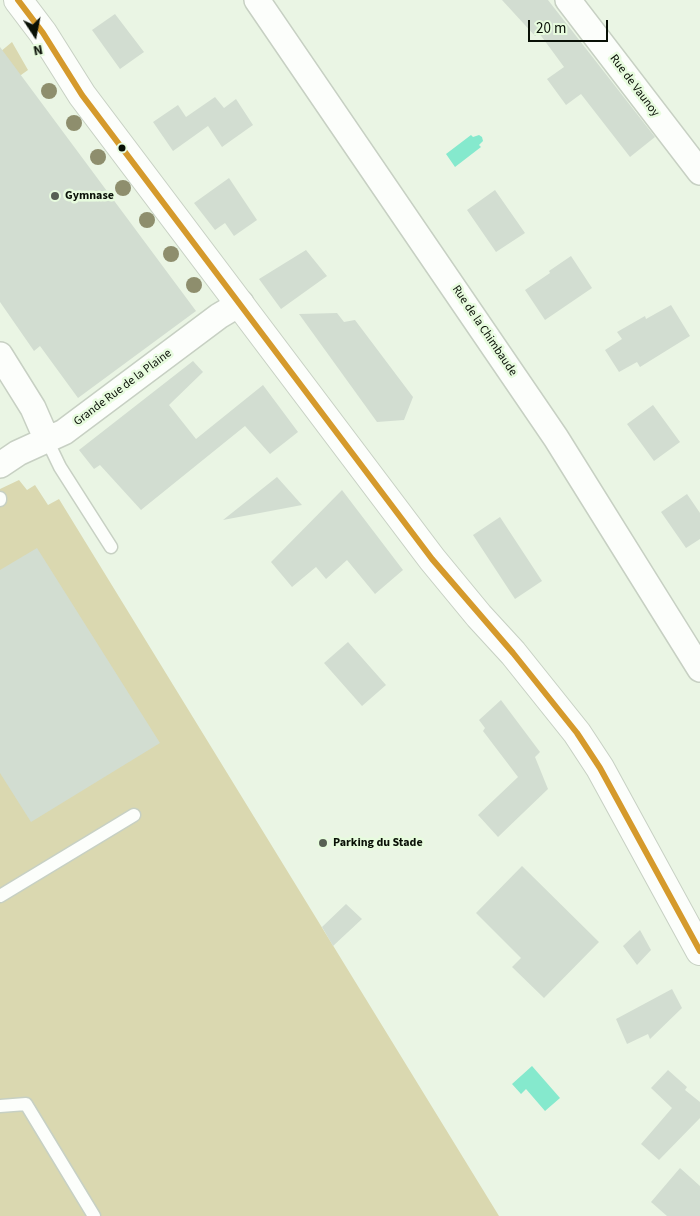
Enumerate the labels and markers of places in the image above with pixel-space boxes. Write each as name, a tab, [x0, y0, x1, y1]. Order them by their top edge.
unlabelled marker	[117, 143, 127, 153]
place label: Gymnase	[65, 189, 114, 203]
marker: Gymnase	[49, 190, 61, 202]
place label: Parking du Stade	[333, 836, 423, 850]
marker: Parking du Stade	[317, 837, 329, 849]

